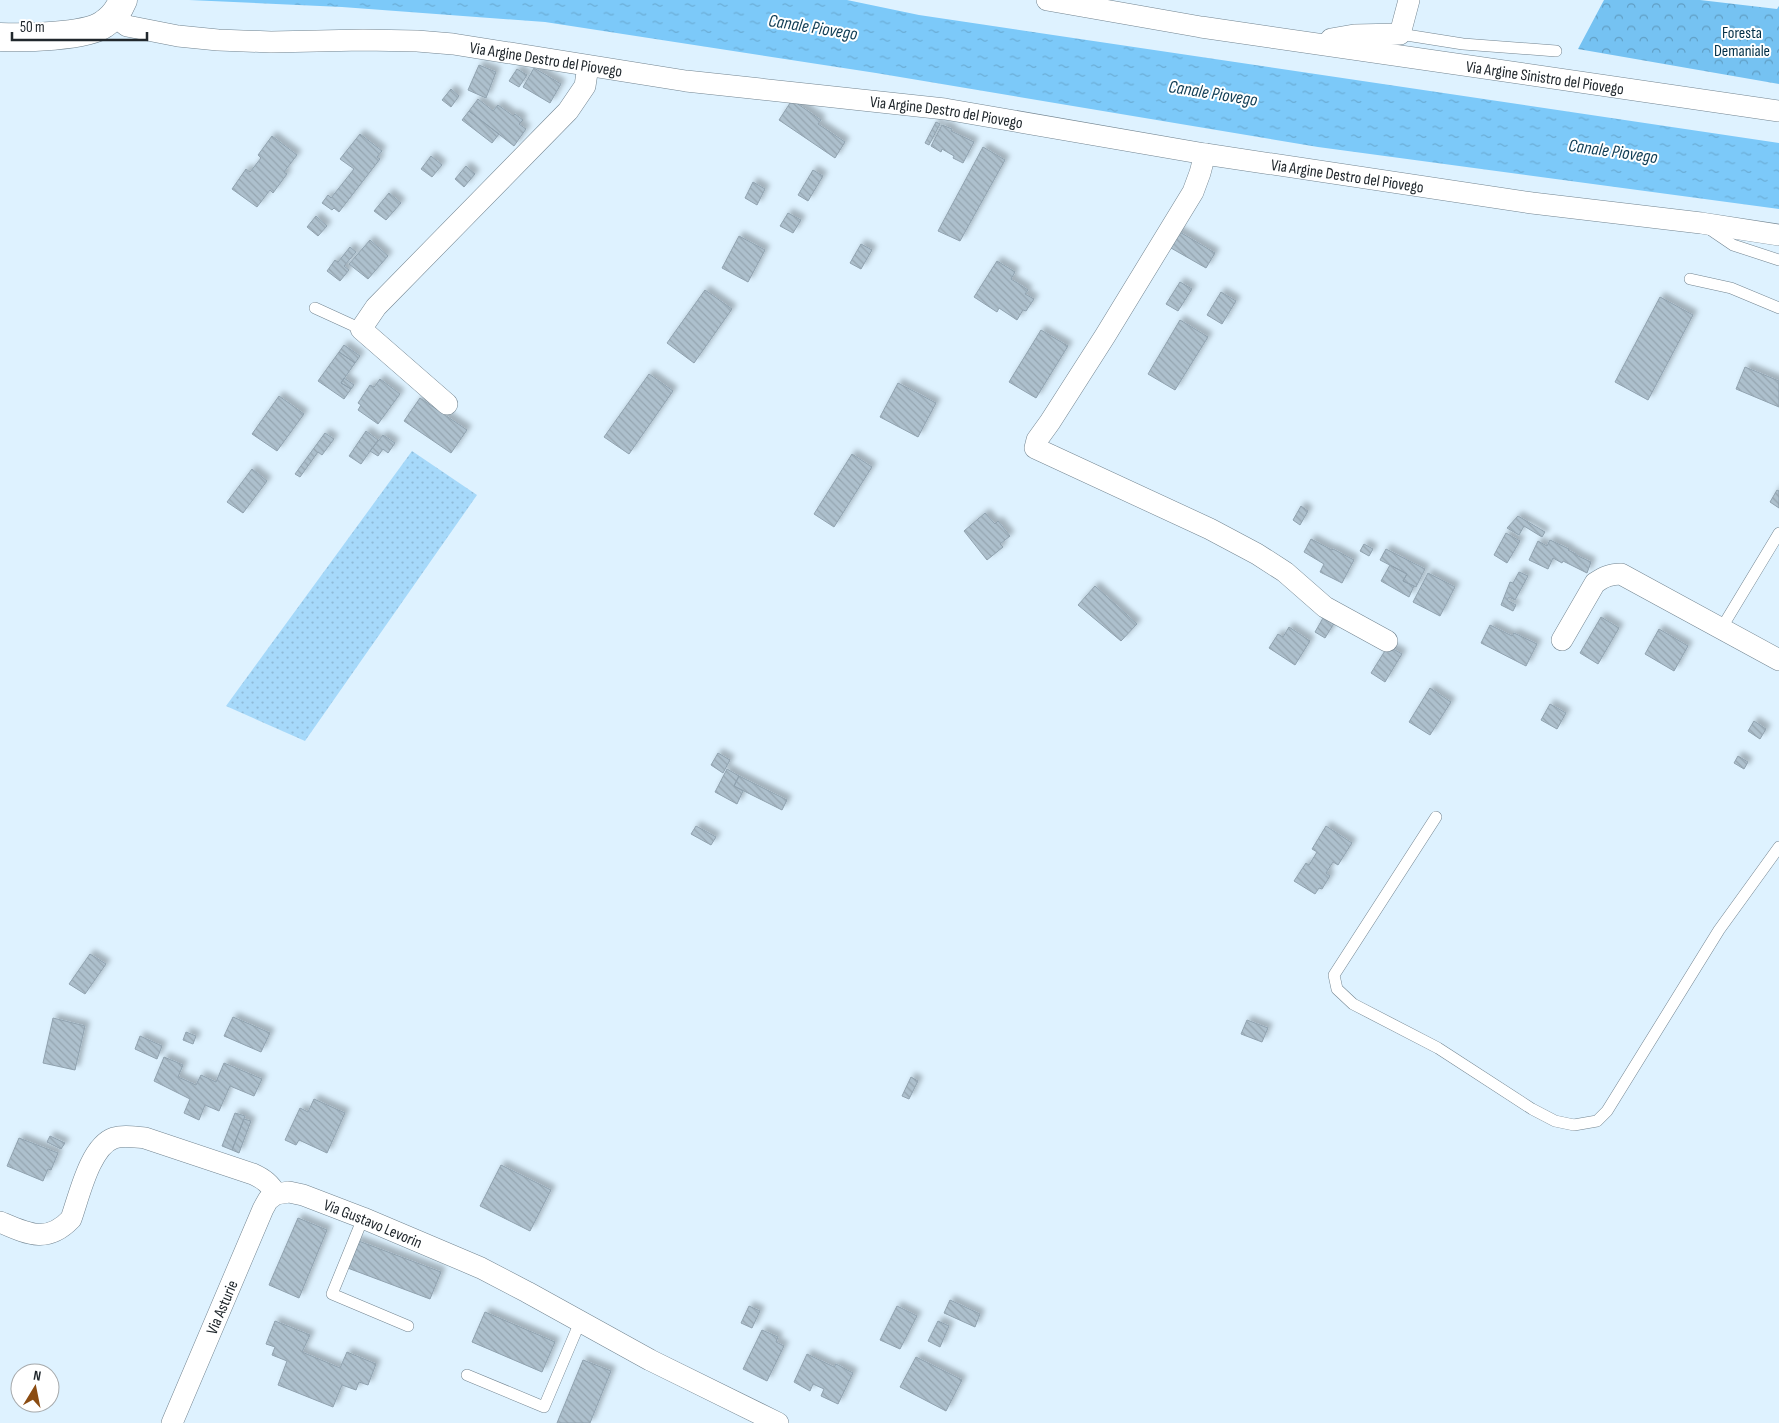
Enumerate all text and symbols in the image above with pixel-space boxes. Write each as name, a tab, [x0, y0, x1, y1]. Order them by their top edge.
scale bar	[12, 10, 148, 42]
water label: Canale Piovego	[767, 10, 860, 45]
text: 50 m	[20, 18, 45, 37]
park label: Foresta Demaniale	[1714, 24, 1770, 61]
street label: Via Argine Destro del Piovego	[468, 39, 624, 82]
street label: Via Argine Sinistro del Piovego	[1464, 58, 1625, 99]
water label: Canale Piovego	[1167, 76, 1260, 111]
street label: Via Argine Destro del Piovego	[869, 93, 1024, 133]
water label: Canale Piovego	[1567, 135, 1660, 168]
street label: Via Argine Destro del Piovego	[1269, 156, 1425, 198]
street label: Via Gustavo Levorin	[321, 1196, 425, 1253]
street label: Via Asturie	[203, 1278, 243, 1338]
north arrow	[10, 1363, 60, 1413]
text: N	[32, 1367, 42, 1385]

